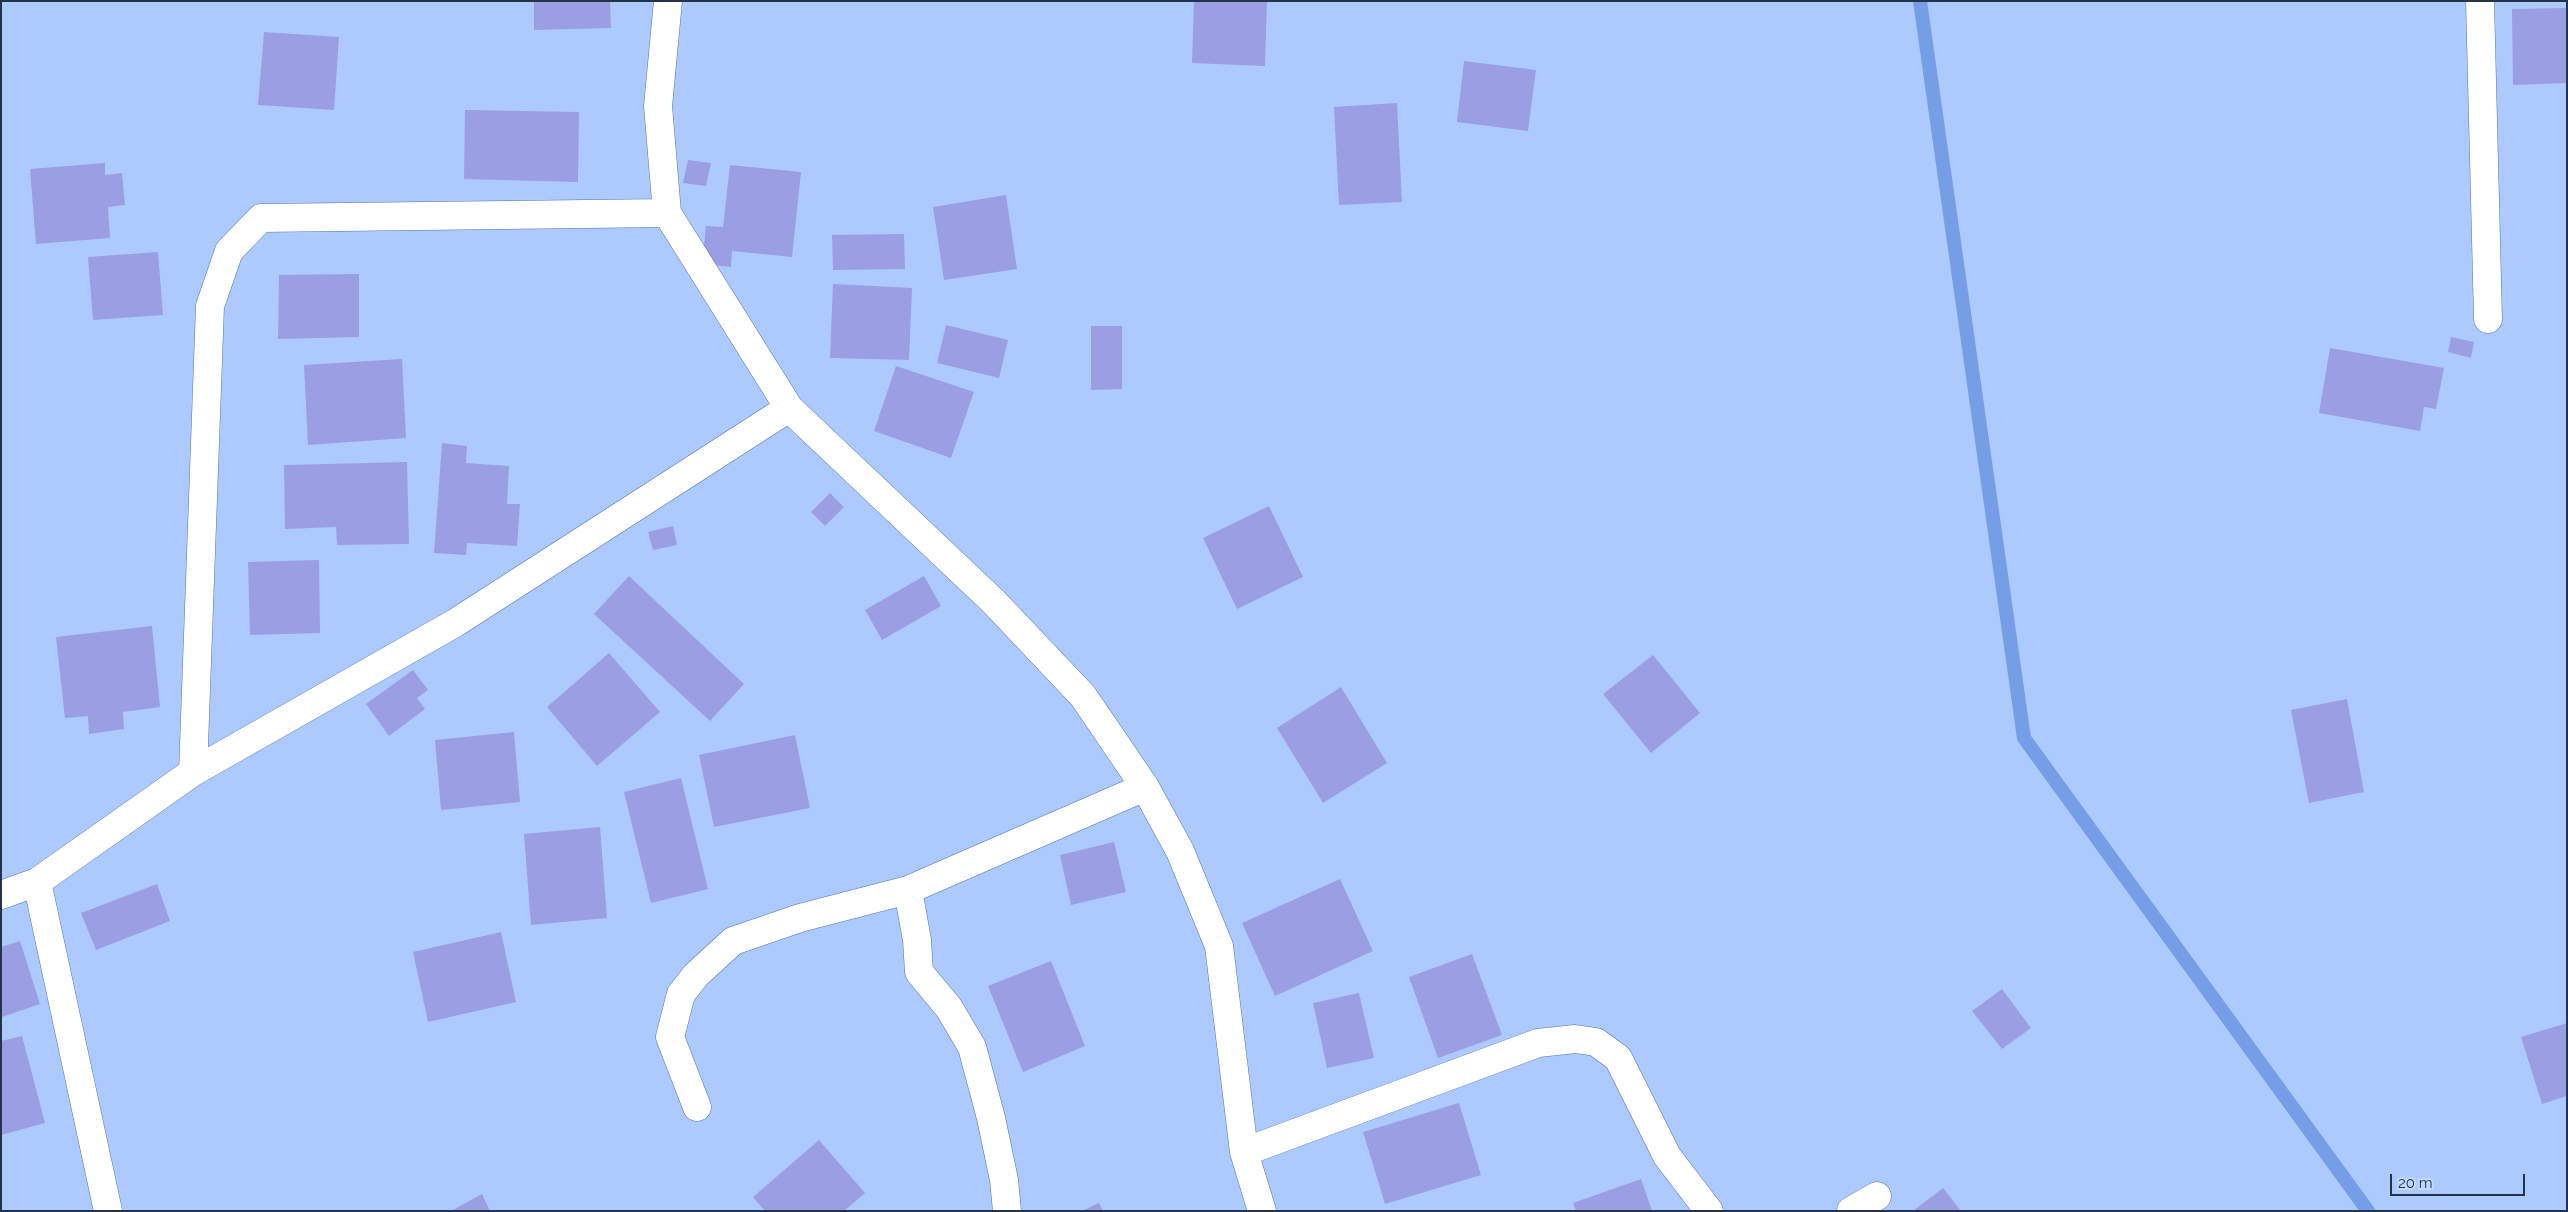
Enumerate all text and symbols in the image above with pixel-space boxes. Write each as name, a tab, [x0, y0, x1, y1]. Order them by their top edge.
scale bar	[2393, 1164, 2528, 1196]
text: 20 m	[2398, 1174, 2433, 1192]

